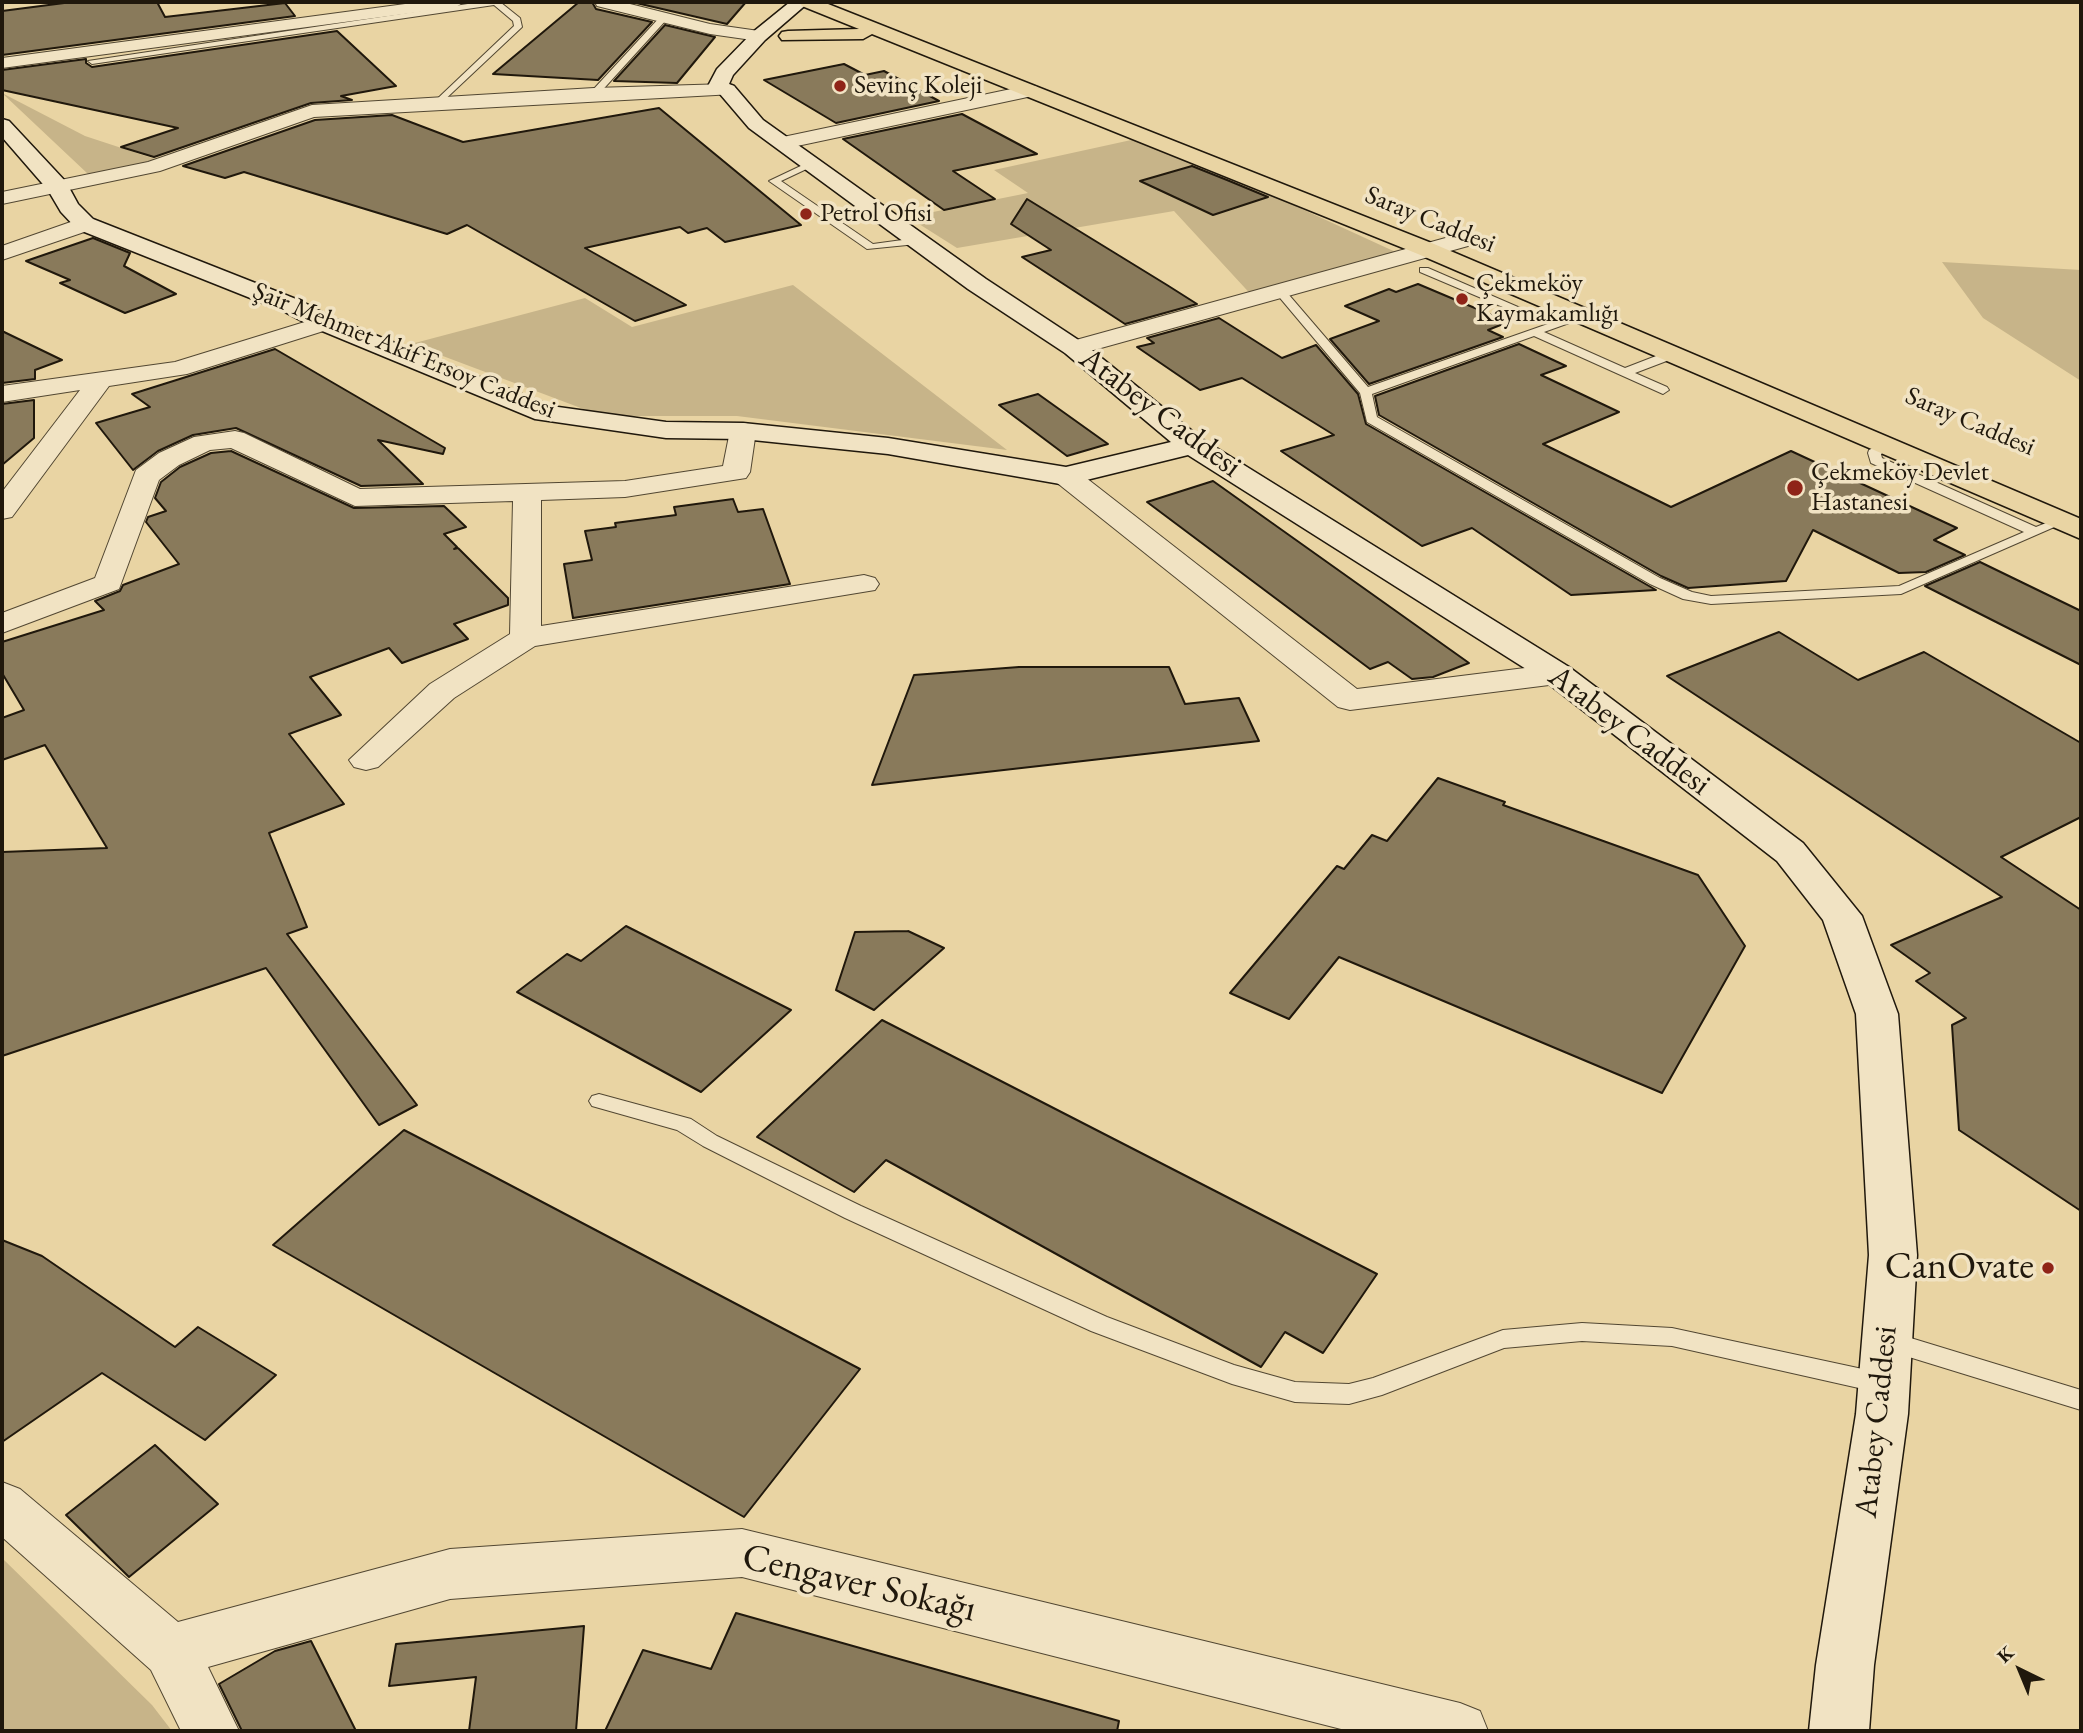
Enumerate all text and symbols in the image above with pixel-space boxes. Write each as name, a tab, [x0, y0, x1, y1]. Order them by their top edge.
place label: Sevinç Koleji	[854, 70, 982, 102]
marker: Sevinç Koleji	[832, 78, 848, 94]
street label: Saray Caddesi	[1360, 180, 1500, 260]
place label: Petrol Ofisi	[820, 198, 932, 230]
marker: Petrol Ofisi	[798, 206, 814, 222]
place label: Çekmeköy Kaymakamlığı	[1476, 268, 1619, 330]
street label: Şair Mehmet Akif Ersoy Caddesi	[248, 276, 560, 426]
marker: Çekmeköy Kaymakamlığı	[1454, 291, 1470, 307]
street label: Atabey Caddesi	[1071, 340, 1249, 486]
street label: Saray Caddesi	[1900, 381, 2040, 463]
place label: Çekmeköy Devlet Hastanesi	[1811, 457, 1989, 518]
marker: Çekmeköy Devlet Hastanesi	[1785, 478, 1805, 498]
street label: Atabey Caddesi	[1540, 658, 1718, 804]
place label: CanOvate	[1885, 1245, 2034, 1291]
marker: CanOvate	[2040, 1260, 2056, 1276]
street label: Atabey Caddesi	[1848, 1324, 1906, 1520]
street label: Cengaver Sokağı	[738, 1535, 980, 1633]
north arrow	[1985, 1635, 2055, 1705]
text: K	[1992, 1640, 2019, 1668]

